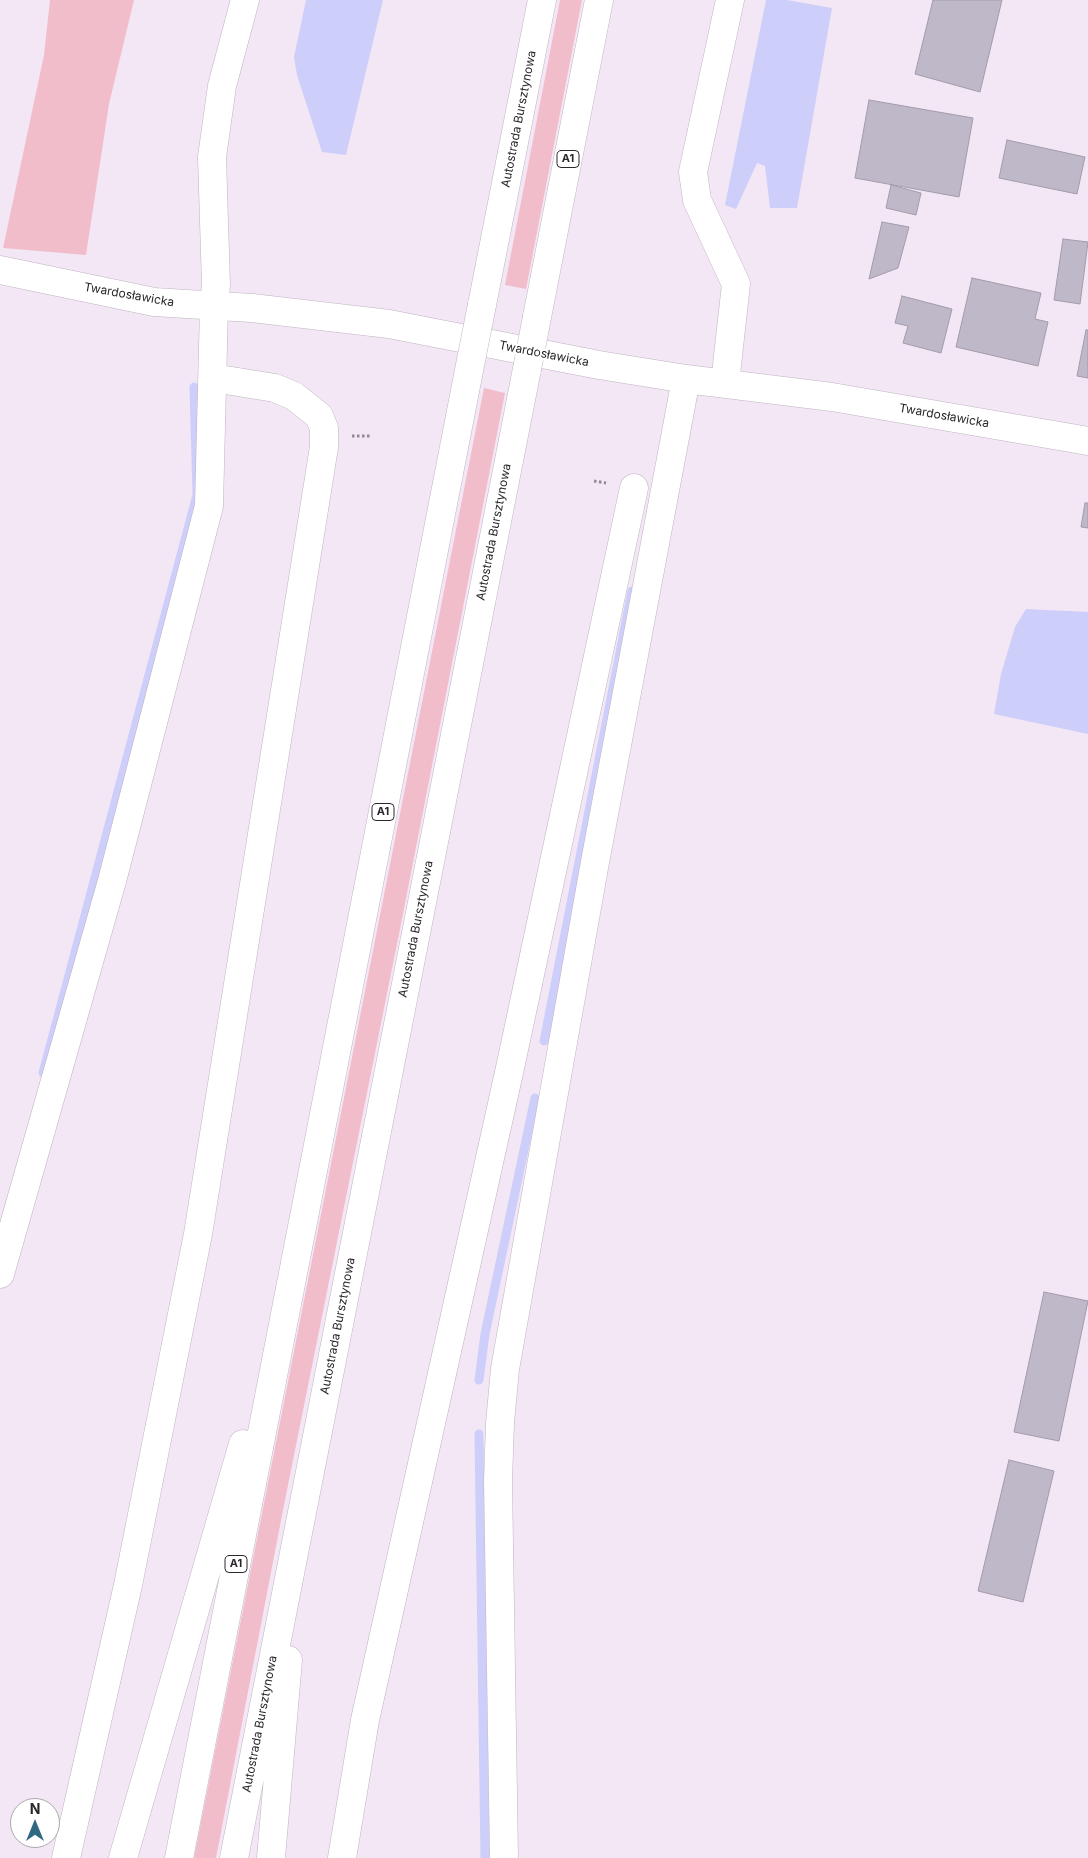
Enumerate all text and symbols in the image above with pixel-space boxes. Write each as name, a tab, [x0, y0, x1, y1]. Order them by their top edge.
street label: Autostrada Bursztynowa	[499, 49, 539, 189]
road number: A1	[557, 150, 579, 168]
street label: Twardosławicka	[83, 280, 175, 310]
street label: Twardosławicka	[498, 338, 590, 370]
street label: Twardosławicka	[898, 401, 990, 431]
street label: Autostrada Bursztynowa	[474, 462, 514, 602]
road number: A1	[372, 804, 394, 820]
street label: Autostrada Bursztynowa	[396, 859, 436, 999]
street label: Autostrada Bursztynowa	[318, 1256, 358, 1396]
road number: A1	[225, 1556, 247, 1572]
street label: Autostrada Bursztynowa	[240, 1654, 280, 1794]
north arrow	[10, 1798, 60, 1848]
text: N	[30, 1800, 40, 1817]

